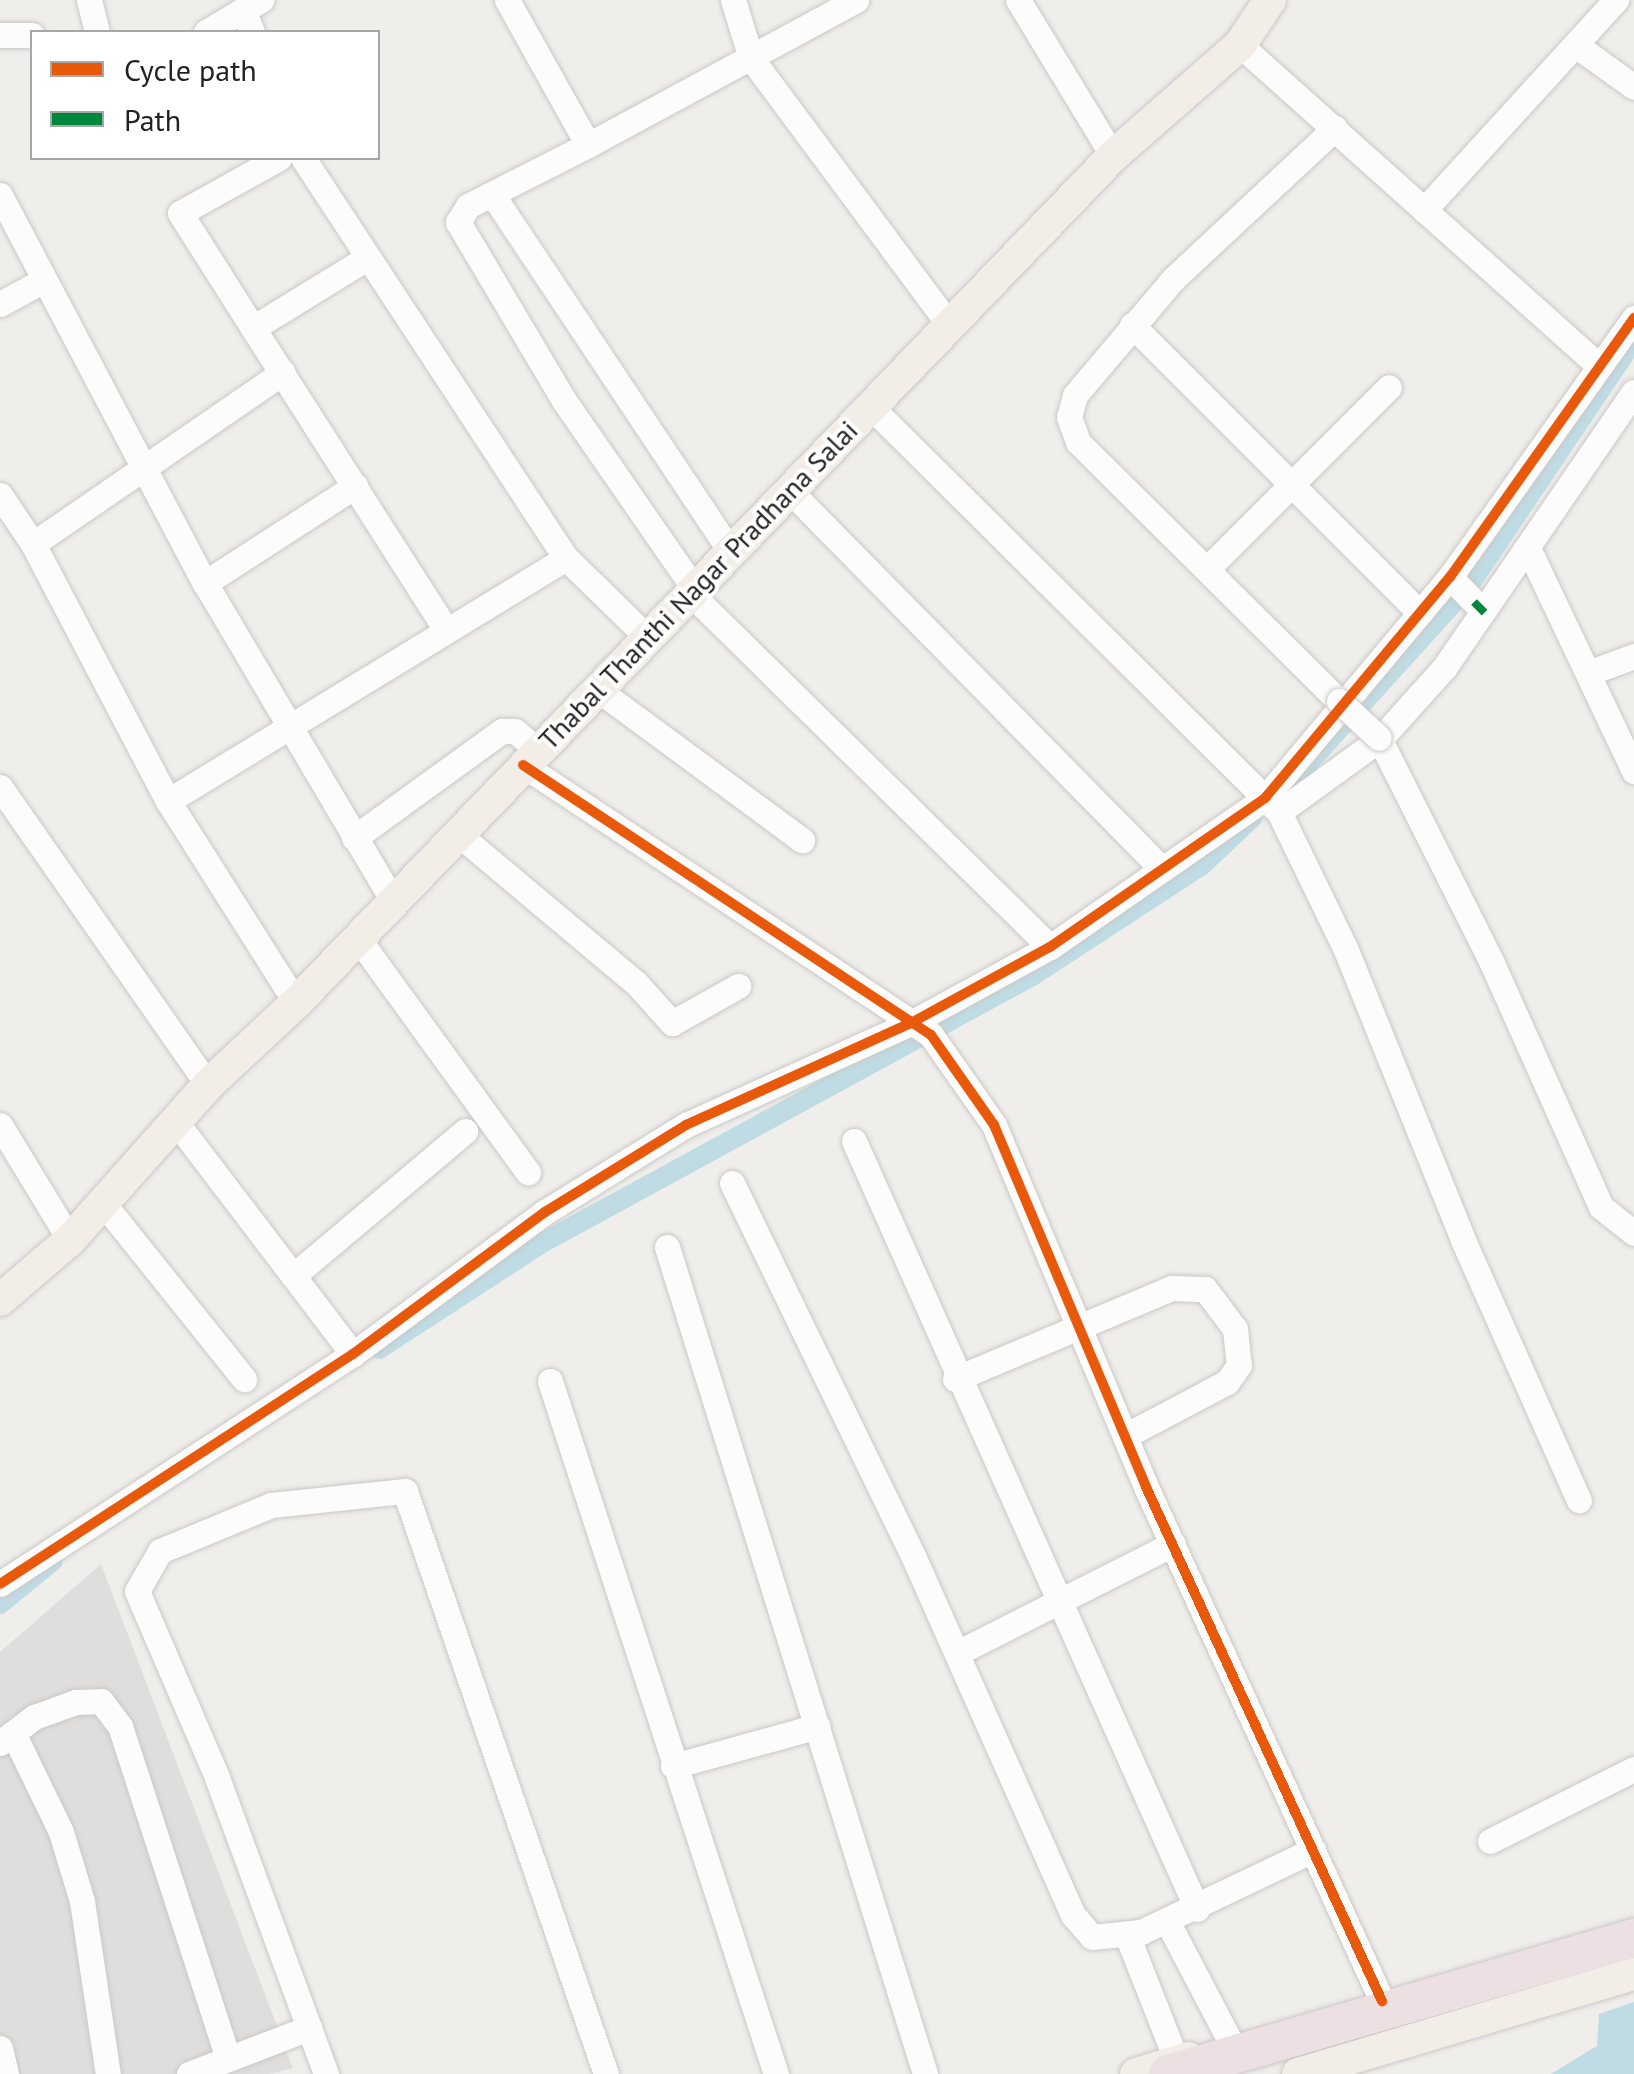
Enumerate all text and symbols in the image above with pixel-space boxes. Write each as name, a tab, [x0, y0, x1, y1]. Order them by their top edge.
legend	[30, 30, 380, 160]
text: Cycle path	[124, 50, 257, 89]
text: Path	[124, 100, 181, 139]
street label: Thabal Thanthi Nagar Pradhana Salai	[531, 413, 865, 757]

